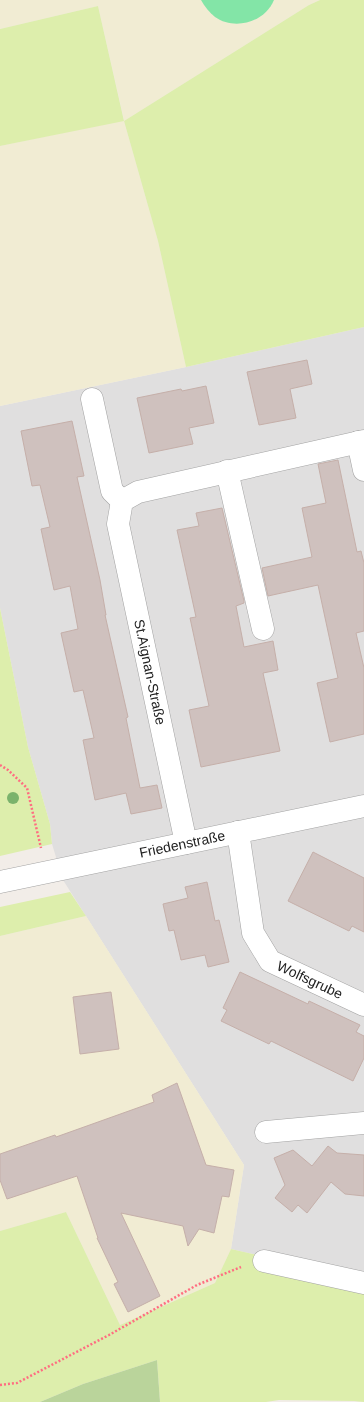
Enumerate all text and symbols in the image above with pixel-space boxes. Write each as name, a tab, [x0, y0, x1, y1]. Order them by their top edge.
street label: St.Aignan-Straße	[131, 618, 169, 726]
street label: Friedenstraße	[138, 827, 227, 861]
street label: Wolfsgrube	[275, 957, 346, 1002]

